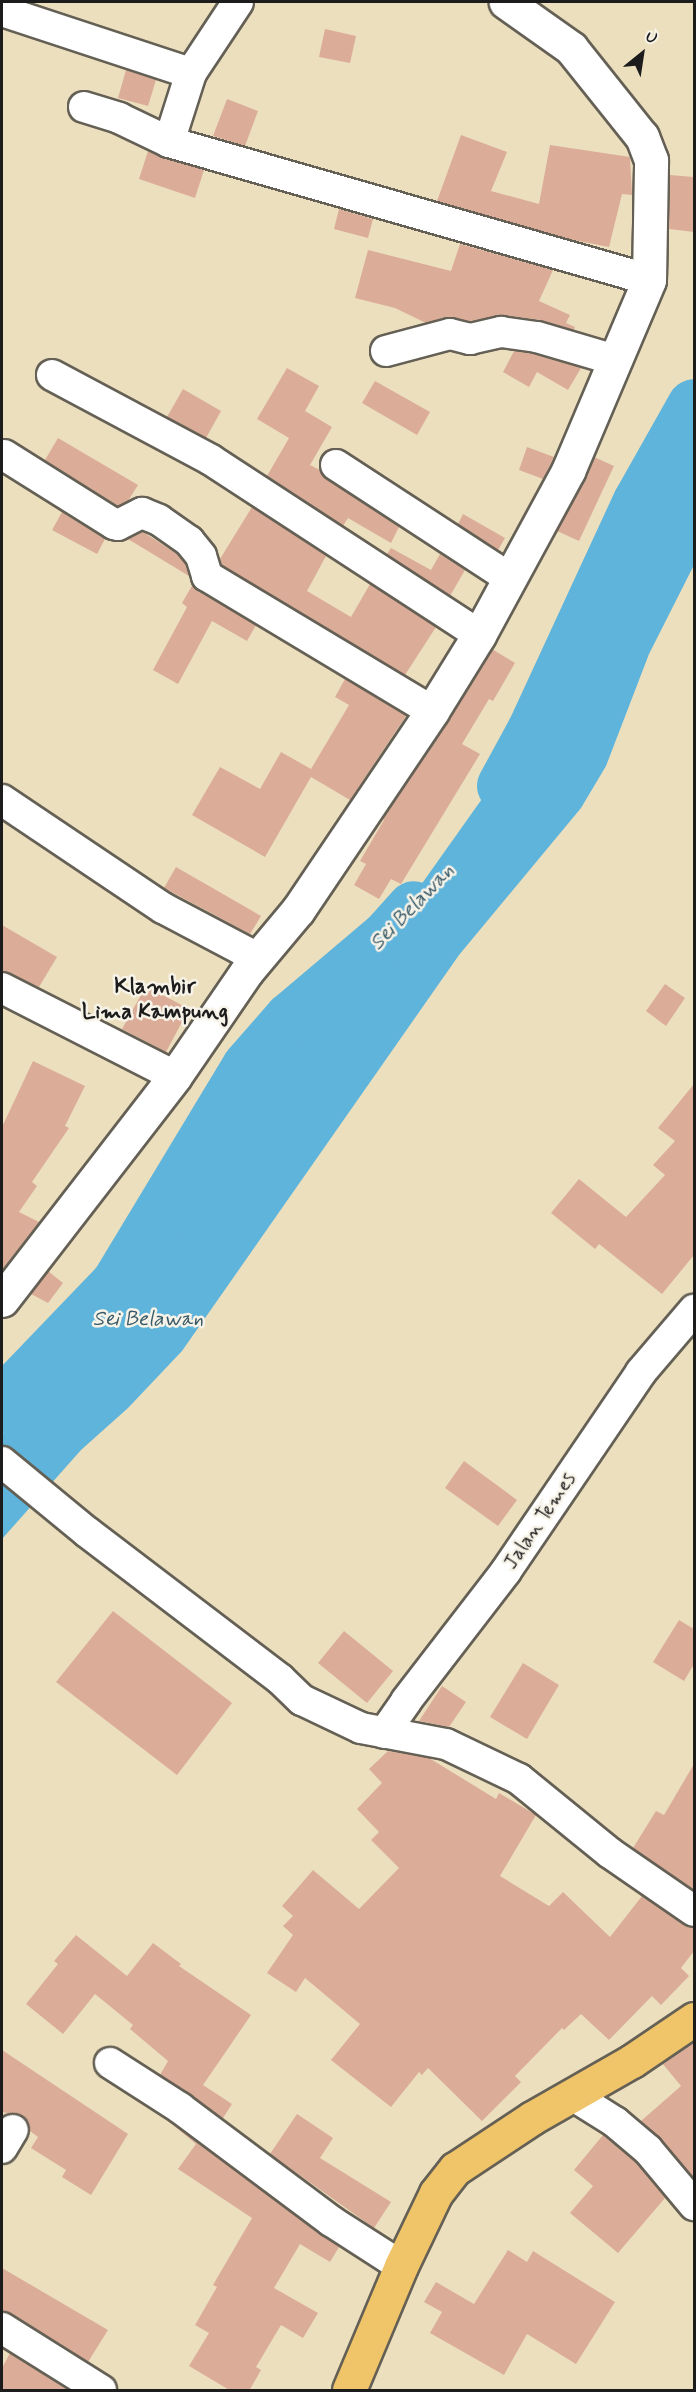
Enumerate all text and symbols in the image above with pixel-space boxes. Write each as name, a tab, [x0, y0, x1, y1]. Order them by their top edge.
north arrow	[612, 24, 672, 84]
text: U	[641, 26, 661, 50]
water label: Sei Belawan	[365, 859, 459, 955]
district label: Klambir Lima Kampung	[84, 974, 226, 1026]
water label: Sei Belawan	[93, 1306, 203, 1332]
street label: Jalan Temes	[499, 1468, 581, 1574]

